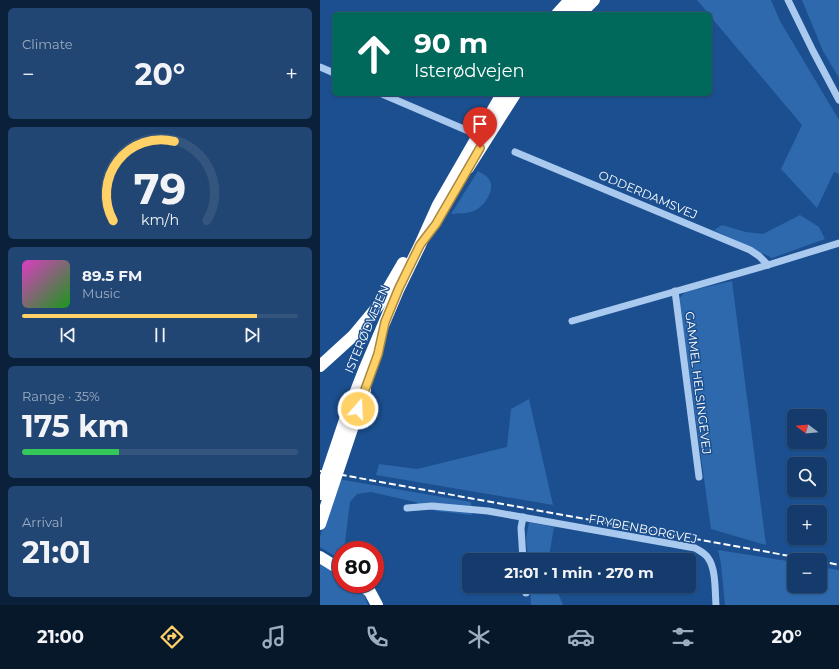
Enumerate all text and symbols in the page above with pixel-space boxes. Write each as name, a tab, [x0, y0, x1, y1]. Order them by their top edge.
text: 90 m	[414, 26, 488, 60]
icon: ahead	[348, 28, 400, 80]
text: Climate	[22, 36, 73, 52]
text: 20°	[135, 56, 185, 93]
text: Isterødvejen	[414, 60, 525, 82]
text: −	[22, 61, 35, 88]
text: +	[285, 61, 298, 88]
pin	[463, 107, 497, 148]
icon: arrive	[469, 113, 491, 135]
text: 79	[134, 164, 186, 214]
street label: ODDERDAMSVEJ	[596, 167, 700, 222]
text: km/h	[141, 211, 179, 229]
text: 89.5 FM	[82, 266, 142, 285]
street label: ISTERØDVEJEN	[341, 283, 392, 375]
text: Music	[82, 285, 120, 301]
street label: GAMMEL HELSINGEVEJ	[682, 311, 715, 455]
icon: previous	[57, 324, 79, 346]
icon: pause	[149, 324, 171, 346]
icon: next	[241, 324, 263, 346]
text: Range · 35%	[22, 388, 100, 404]
position arrow	[337, 388, 379, 430]
text: 175 km	[22, 408, 129, 445]
north arrow	[787, 409, 827, 449]
map controls	[787, 409, 827, 593]
button: search	[787, 457, 827, 497]
button: +	[787, 505, 827, 545]
street label: FRYDENBORGVEJ	[587, 511, 699, 546]
text: Arrival	[22, 514, 63, 530]
text: 21:01	[22, 534, 91, 571]
speed limit sign: 80	[332, 541, 384, 593]
button: −	[787, 553, 827, 593]
text: 21:01 · 1 min · 270 m	[504, 563, 654, 582]
icon: directions	[158, 623, 186, 651]
icon: music	[260, 623, 288, 651]
icon: phone	[363, 623, 391, 651]
icon: climate	[465, 623, 493, 651]
icon: car	[567, 623, 595, 651]
icon: filters	[669, 623, 697, 651]
text: 21:00	[37, 626, 84, 648]
text: 20°	[771, 626, 802, 648]

